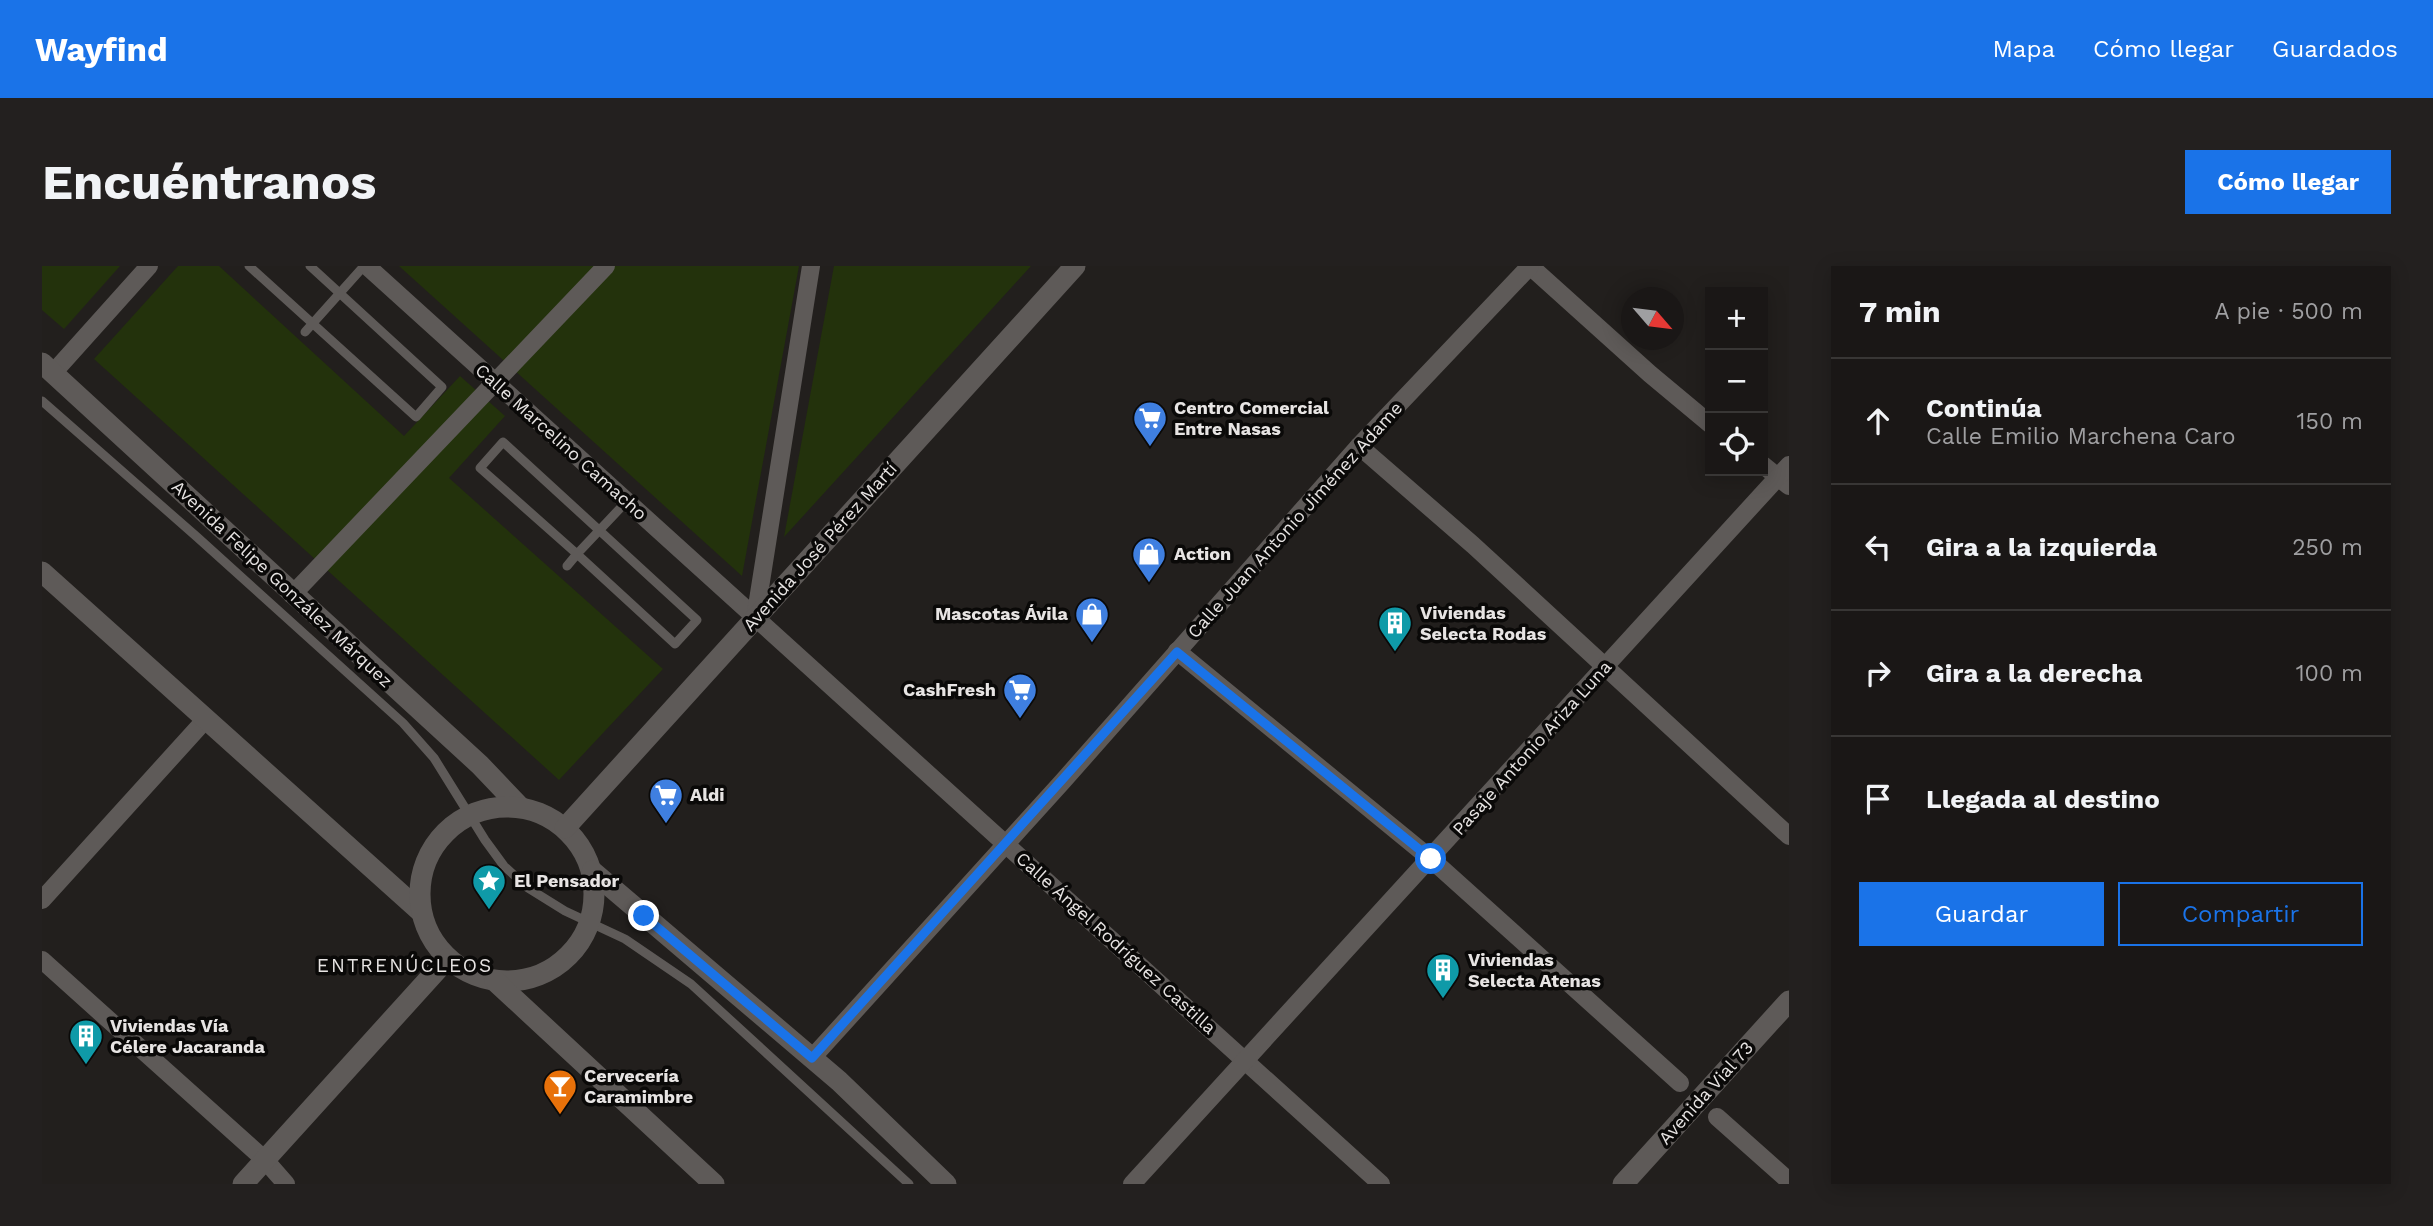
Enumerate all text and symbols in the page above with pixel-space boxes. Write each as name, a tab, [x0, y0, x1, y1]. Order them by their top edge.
text: Wayfind	[35, 30, 168, 69]
text: Mapa	[1993, 35, 2055, 63]
text: Cómo llegar	[2093, 35, 2234, 63]
text: Guardados	[2272, 35, 2398, 63]
button: Cómo llegar	[2185, 150, 2391, 214]
text: Encuéntranos	[42, 153, 376, 211]
north arrow	[1621, 287, 1684, 350]
map controls	[1705, 287, 1768, 476]
button: +	[1705, 287, 1768, 350]
text: 7 min	[1859, 294, 1941, 329]
text: A pie · 500 m	[2214, 298, 2363, 325]
button: −	[1705, 350, 1768, 413]
street label: Calle Marcelino Camacho	[471, 359, 651, 524]
text: Continúa	[1926, 393, 2042, 423]
place label: Centro Comercial Entre Nasas	[1174, 397, 1329, 439]
street label: Calle Juan Antonio Jiménez Adame	[1183, 397, 1406, 642]
supermarket icon: Centro Comercial Entre Nasas	[1131, 399, 1169, 448]
icon: ahead	[1859, 402, 1897, 440]
text: 150 m	[2297, 408, 2363, 435]
button: locate	[1705, 413, 1768, 476]
text: Calle Emilio Marchena Caro	[1926, 423, 2236, 450]
street label: Avenida José Pérez Martí	[738, 458, 901, 635]
street label: Avenida Felipe González Márquez	[168, 476, 397, 692]
icon: left	[1859, 528, 1897, 566]
text: Gira a la izquierda	[1926, 532, 2157, 562]
text: 250 m	[2292, 534, 2363, 561]
shop icon: Action	[1130, 535, 1168, 584]
place label: Action	[1174, 543, 1231, 564]
shop icon: Mascotas Ávila	[1073, 595, 1111, 644]
place label: Viviendas Selecta Rodas	[1420, 602, 1547, 644]
place label: Mascotas Ávila	[935, 603, 1069, 624]
building icon: Viviendas Selecta Rodas	[1376, 604, 1414, 653]
icon: right	[1859, 654, 1897, 692]
street label: Pasaje Antonio Ariza Luna	[1448, 656, 1615, 839]
text: Gira a la derecha	[1926, 658, 2142, 688]
text: 100 m	[2296, 660, 2363, 687]
supermarket icon: CashFresh	[1001, 671, 1039, 720]
place label: CashFresh	[903, 679, 996, 700]
supermarket icon: Aldi	[647, 776, 685, 825]
icon: arrive	[1859, 780, 1897, 818]
place label: Aldi	[690, 784, 725, 805]
text: Llegada al destino	[1926, 784, 2160, 814]
route start	[1415, 843, 1446, 874]
street label: Calle Ángel Rodríguez Castilla	[1012, 847, 1221, 1038]
place icon: El Pensador	[470, 862, 508, 911]
place label: El Pensador	[514, 870, 619, 891]
button: Guardar	[1859, 882, 2104, 946]
button: Compartir	[2118, 882, 2363, 946]
route end	[628, 900, 659, 931]
place label: Viviendas Selecta Atenas	[1468, 949, 1601, 991]
building icon: Viviendas Selecta Atenas	[1424, 951, 1462, 1000]
district label: ENTRENÚCLEOS	[317, 954, 493, 977]
place label: Viviendas Vía Célere Jacaranda	[110, 1015, 265, 1057]
building icon: Viviendas Vía Célere Jacaranda	[67, 1017, 105, 1066]
street label: Avenida Vial 73	[1654, 1037, 1757, 1148]
place label: Cervecería Caramimbre	[584, 1065, 693, 1107]
bar icon: Cervecería Caramimbre	[541, 1067, 579, 1116]

